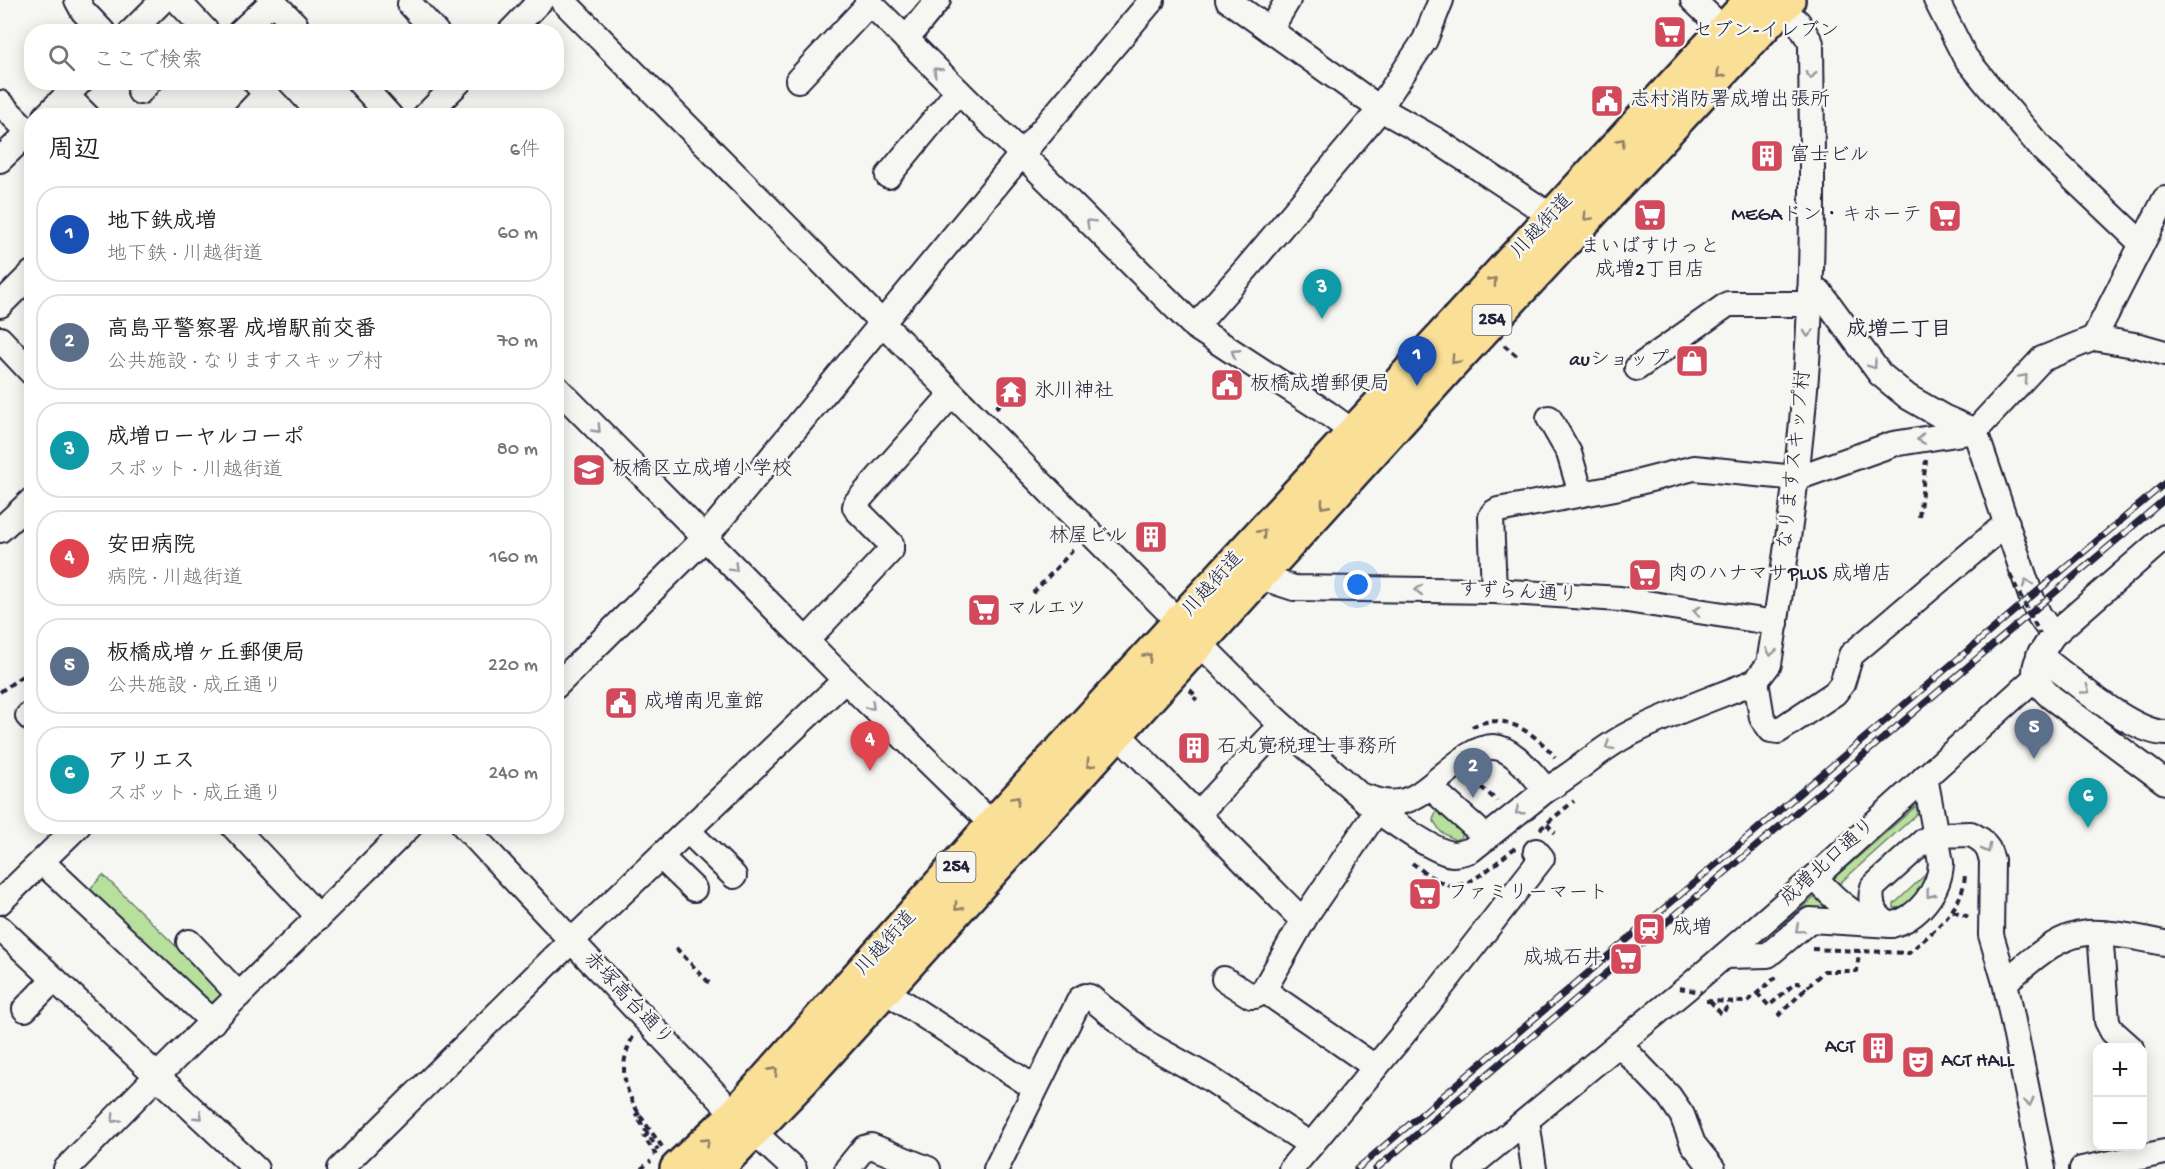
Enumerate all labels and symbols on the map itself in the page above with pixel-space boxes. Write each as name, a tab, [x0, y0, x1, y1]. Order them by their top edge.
supermarket icon: セブン-イレブン	[1652, 14, 1688, 50]
place label: セブン-イレブン	[1693, 20, 1839, 44]
one-way arrow	[934, 67, 945, 78]
one-way arrow	[1716, 67, 1727, 77]
one-way arrow	[1805, 71, 1818, 80]
public building icon: 志村消防署成増出張所	[1589, 83, 1625, 119]
place label: 志村消防署成増出張所	[1630, 88, 1830, 113]
building icon: 富士ビル	[1749, 138, 1785, 174]
one-way arrow	[1613, 139, 1624, 150]
place label: 富士ビル	[1790, 143, 1870, 168]
street label: 川越街道	[1507, 189, 1579, 264]
supermarket icon: まいばすけっと 成増2丁目店	[1632, 197, 1668, 233]
supermarket icon: MEGAドン・キホーテ	[1927, 198, 1963, 234]
place label: MEGAドン・キホーテ	[1731, 205, 1922, 228]
one-way arrow	[1584, 209, 1595, 220]
one-way arrow	[1086, 220, 1097, 231]
place label: まいばすけっと 成増2丁目店	[1580, 236, 1720, 283]
pin: 3	[1302, 270, 1342, 319]
one-way arrow	[1486, 278, 1497, 288]
road number: 254	[1472, 305, 1512, 335]
district label: 成増二丁目	[1847, 317, 1952, 344]
one-way arrow	[1802, 329, 1815, 338]
pin: 1	[1398, 336, 1436, 386]
shop icon: auショップ	[1674, 343, 1710, 379]
one-way arrow	[1230, 349, 1241, 360]
place label: auショップ	[1569, 349, 1669, 373]
one-way arrow	[1451, 353, 1462, 364]
one-way arrow	[1866, 358, 1877, 369]
public building icon: 板橋成増郵便局	[1209, 367, 1245, 403]
street label: なりますスキップ村	[1774, 369, 1817, 551]
place label: 板橋成増郵便局	[1250, 372, 1390, 397]
temple icon: 氷川神社	[993, 374, 1029, 410]
one-way arrow	[2017, 374, 2028, 385]
place label: 氷川神社	[1034, 379, 1114, 404]
one-way arrow	[590, 421, 601, 432]
one-way arrow	[1916, 433, 1926, 445]
school or university icon: 板橋区立成増小学校	[571, 452, 607, 488]
place label: 板橋区立成増小学校	[612, 457, 792, 482]
one-way arrow	[1320, 498, 1331, 509]
building icon: 林屋ビル	[1133, 519, 1169, 555]
place label: 林屋ビル	[1048, 525, 1128, 549]
one-way arrow	[1255, 529, 1266, 540]
street label: 川越街道	[1178, 547, 1249, 622]
supermarket icon: 肉のハナマサPLUS 成増店	[1627, 557, 1663, 593]
one-way arrow	[726, 561, 737, 572]
place label: 肉のハナマサPLUS 成増店	[1668, 562, 1892, 587]
your location	[1343, 570, 1372, 599]
street label: すずらん通り	[1457, 578, 1579, 609]
one-way arrow	[2022, 578, 2034, 589]
one-way arrow	[1415, 584, 1424, 596]
supermarket icon: マルエツ	[966, 592, 1002, 628]
place label: マルエツ	[1007, 599, 1087, 622]
one-way arrow	[1693, 605, 1702, 617]
one-way arrow	[1766, 647, 1778, 656]
one-way arrow	[1141, 653, 1152, 664]
one-way arrow	[2080, 683, 2091, 694]
public building icon: 成増南児童館	[603, 685, 639, 721]
place label: 成増南児童館	[644, 690, 764, 715]
one-way arrow	[864, 699, 875, 710]
pin: 5	[2014, 710, 2054, 759]
pin: 4	[850, 722, 890, 771]
building icon: 石丸寛税理士事務所	[1176, 730, 1212, 766]
place label: 石丸寛税理士事務所	[1217, 735, 1397, 760]
one-way arrow	[1605, 738, 1615, 750]
pin: 2	[1454, 748, 1492, 798]
one-way arrow	[1086, 757, 1097, 767]
pin: 6	[2068, 778, 2108, 828]
one-way arrow	[1009, 797, 1020, 807]
one-way arrow	[1515, 804, 1526, 815]
street label: 成増北口通り	[1775, 813, 1881, 912]
one-way arrow	[1979, 843, 1991, 854]
road number: 254	[936, 852, 976, 882]
supermarket icon: ファミリーマート	[1407, 876, 1443, 912]
place label: ファミリーマート	[1448, 883, 1608, 906]
one-way arrow	[1927, 888, 1938, 899]
one-way arrow	[954, 901, 965, 911]
street label: 川越街道	[851, 906, 922, 981]
station icon: 成増	[1631, 911, 1667, 947]
place label: 成増	[1672, 916, 1712, 941]
one-way arrow	[1794, 922, 1805, 933]
supermarket icon: 成城石井	[1608, 941, 1644, 977]
place label: 成城石井	[1523, 946, 1603, 971]
street label: 赤塚高台通り	[578, 947, 678, 1052]
building icon: ACT	[1860, 1030, 1896, 1066]
place label: ACT	[1825, 1037, 1856, 1060]
theatre icon: ACT HALL	[1900, 1044, 1936, 1080]
place label: ACT HALL	[1941, 1051, 2015, 1074]
one-way arrow	[767, 1068, 778, 1078]
one-way arrow	[2022, 1096, 2035, 1106]
one-way arrow	[192, 1109, 203, 1120]
one-way arrow	[112, 1111, 123, 1122]
one-way arrow	[699, 1138, 710, 1149]

